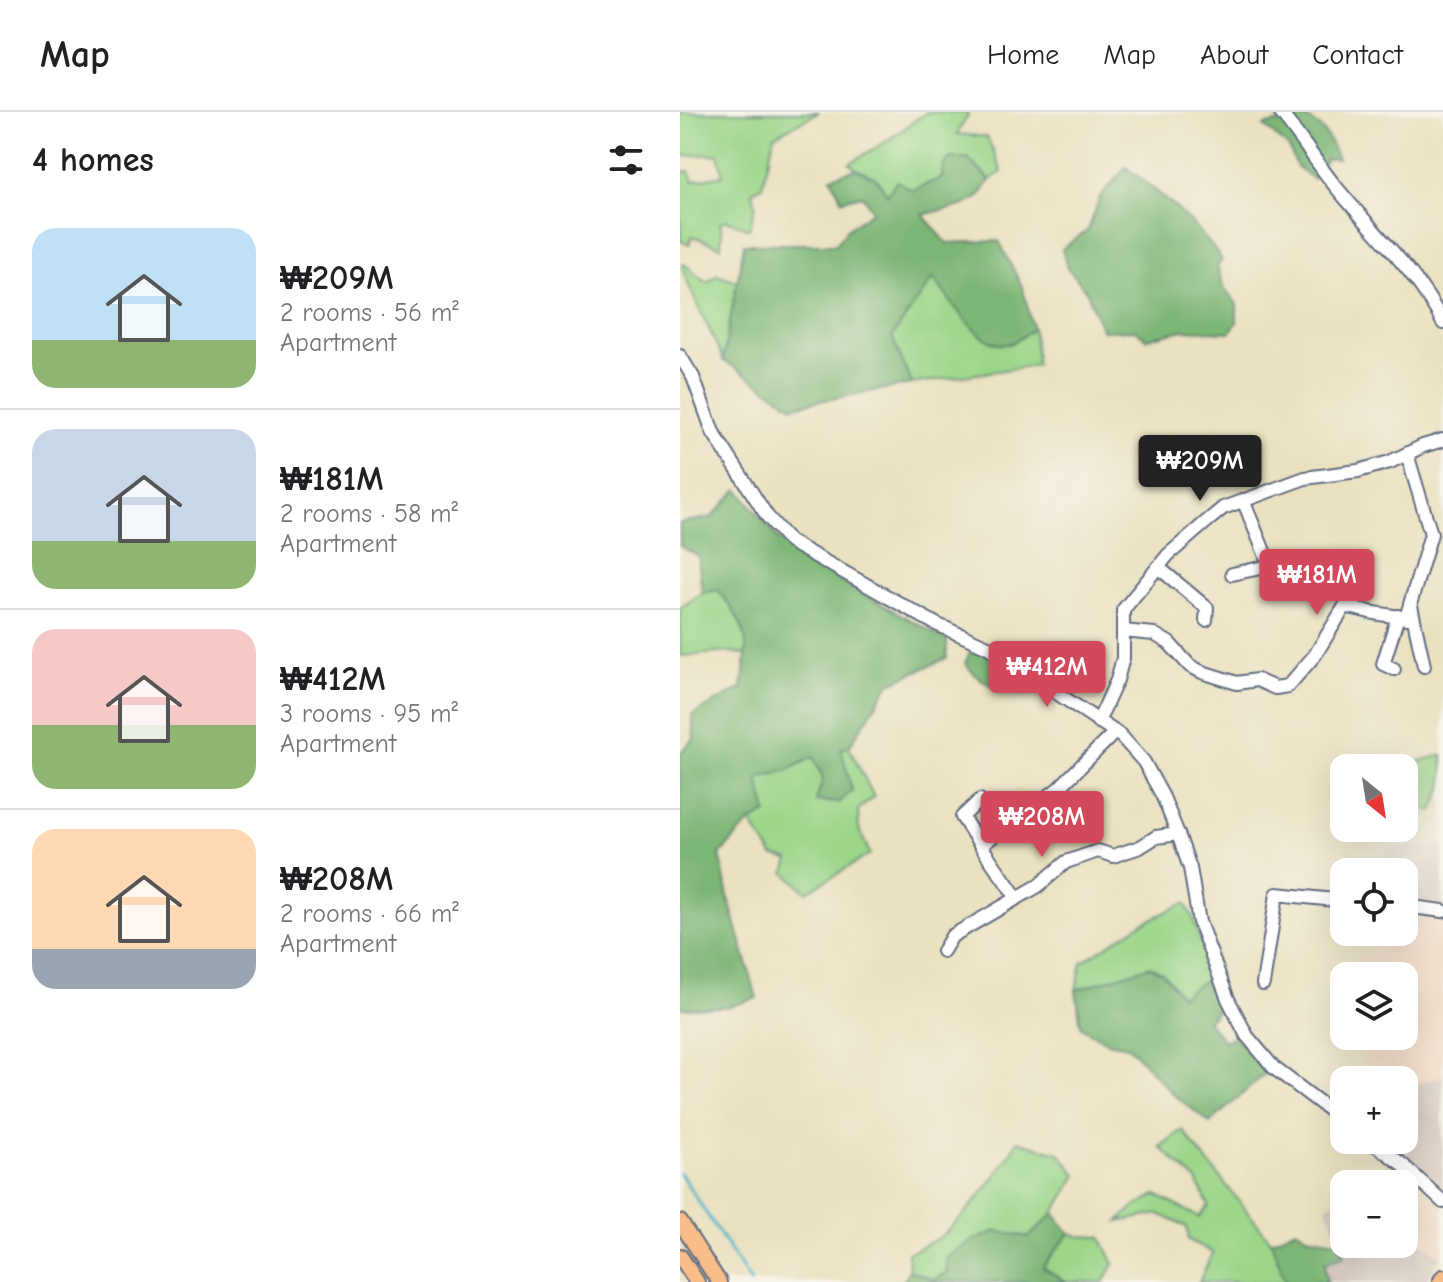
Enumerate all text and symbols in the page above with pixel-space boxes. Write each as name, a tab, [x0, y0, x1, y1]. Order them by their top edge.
text: Map	[40, 33, 110, 77]
text: Home	[987, 39, 1059, 71]
text: Map	[1103, 39, 1156, 71]
text: About	[1200, 39, 1268, 71]
text: Contact	[1312, 39, 1403, 71]
icon: filters	[604, 138, 648, 182]
text: 4 homes	[32, 140, 154, 180]
text: ₩209M	[280, 258, 394, 298]
icon: home	[96, 260, 192, 356]
text: 2 rooms · 56 m²	[280, 298, 459, 328]
text: Apartment	[280, 328, 396, 358]
pin: ₩209M	[1144, 435, 1256, 503]
text: ₩209M	[1157, 446, 1243, 476]
text: ₩181M	[280, 459, 384, 499]
icon: home	[96, 461, 192, 557]
text: 2 rooms · 58 m²	[280, 499, 458, 529]
text: Apartment	[280, 529, 396, 559]
pin: ₩181M	[1261, 549, 1373, 617]
text: ₩181M	[1277, 560, 1357, 590]
pin: ₩412M	[991, 641, 1103, 709]
text: ₩412M	[1007, 652, 1087, 682]
text: ₩412M	[280, 659, 386, 699]
icon: home	[96, 661, 192, 757]
text: 3 rooms · 95 m²	[280, 699, 458, 729]
text: Apartment	[280, 729, 396, 759]
north arrow	[1330, 754, 1418, 842]
map controls	[1330, 754, 1418, 1258]
pin: ₩208M	[986, 791, 1098, 859]
text: ₩208M	[999, 802, 1085, 832]
button: locate	[1330, 858, 1418, 946]
text: ₩208M	[280, 859, 393, 899]
icon: home	[96, 861, 192, 957]
text: 2 rooms · 66 m²	[280, 899, 459, 929]
text: Apartment	[280, 929, 396, 959]
button: layers	[1330, 962, 1418, 1050]
button: +	[1330, 1066, 1418, 1154]
button: −	[1330, 1170, 1418, 1258]

